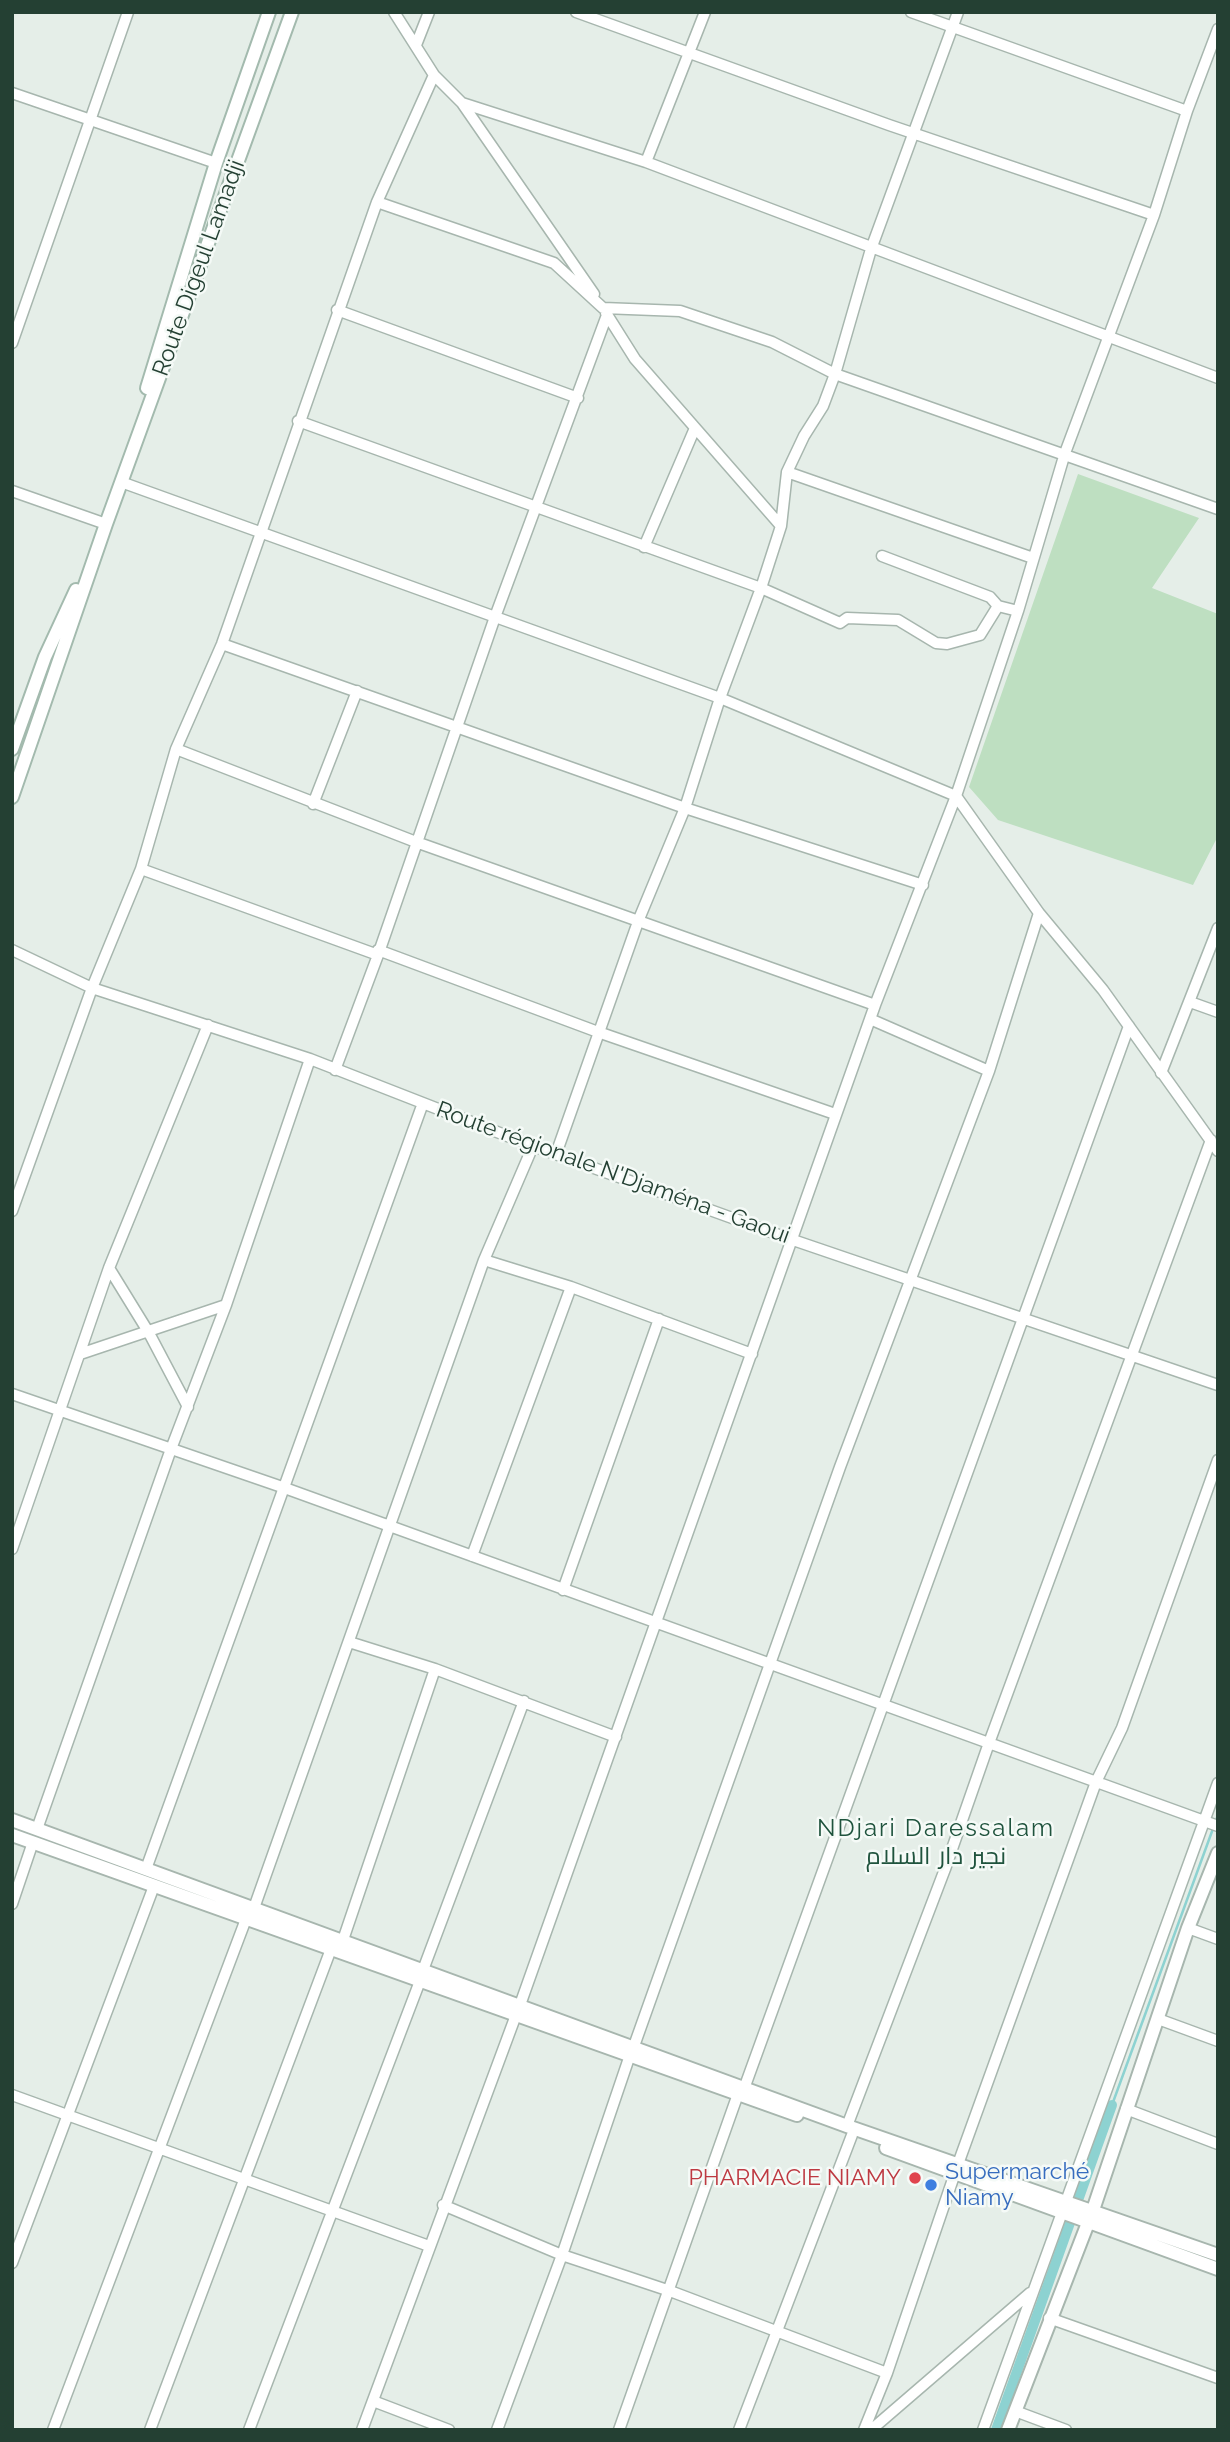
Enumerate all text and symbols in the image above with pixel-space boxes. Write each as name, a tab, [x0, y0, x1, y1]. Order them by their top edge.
street label: Route Digeul Lamadji	[147, 156, 251, 380]
street label: Route régionale N'Djaména - Gaoui	[432, 1096, 794, 1250]
district label: NDjari Daressalam نجير دار السلام	[819, 1815, 1053, 1871]
place label: Supermarché Niamy	[945, 2158, 1089, 2212]
place label: PHARMACIE NIAMY	[689, 2164, 901, 2192]
marker: PHARMACIE NIAMY	[907, 2170, 923, 2186]
marker: Supermarché Niamy	[923, 2177, 939, 2193]

